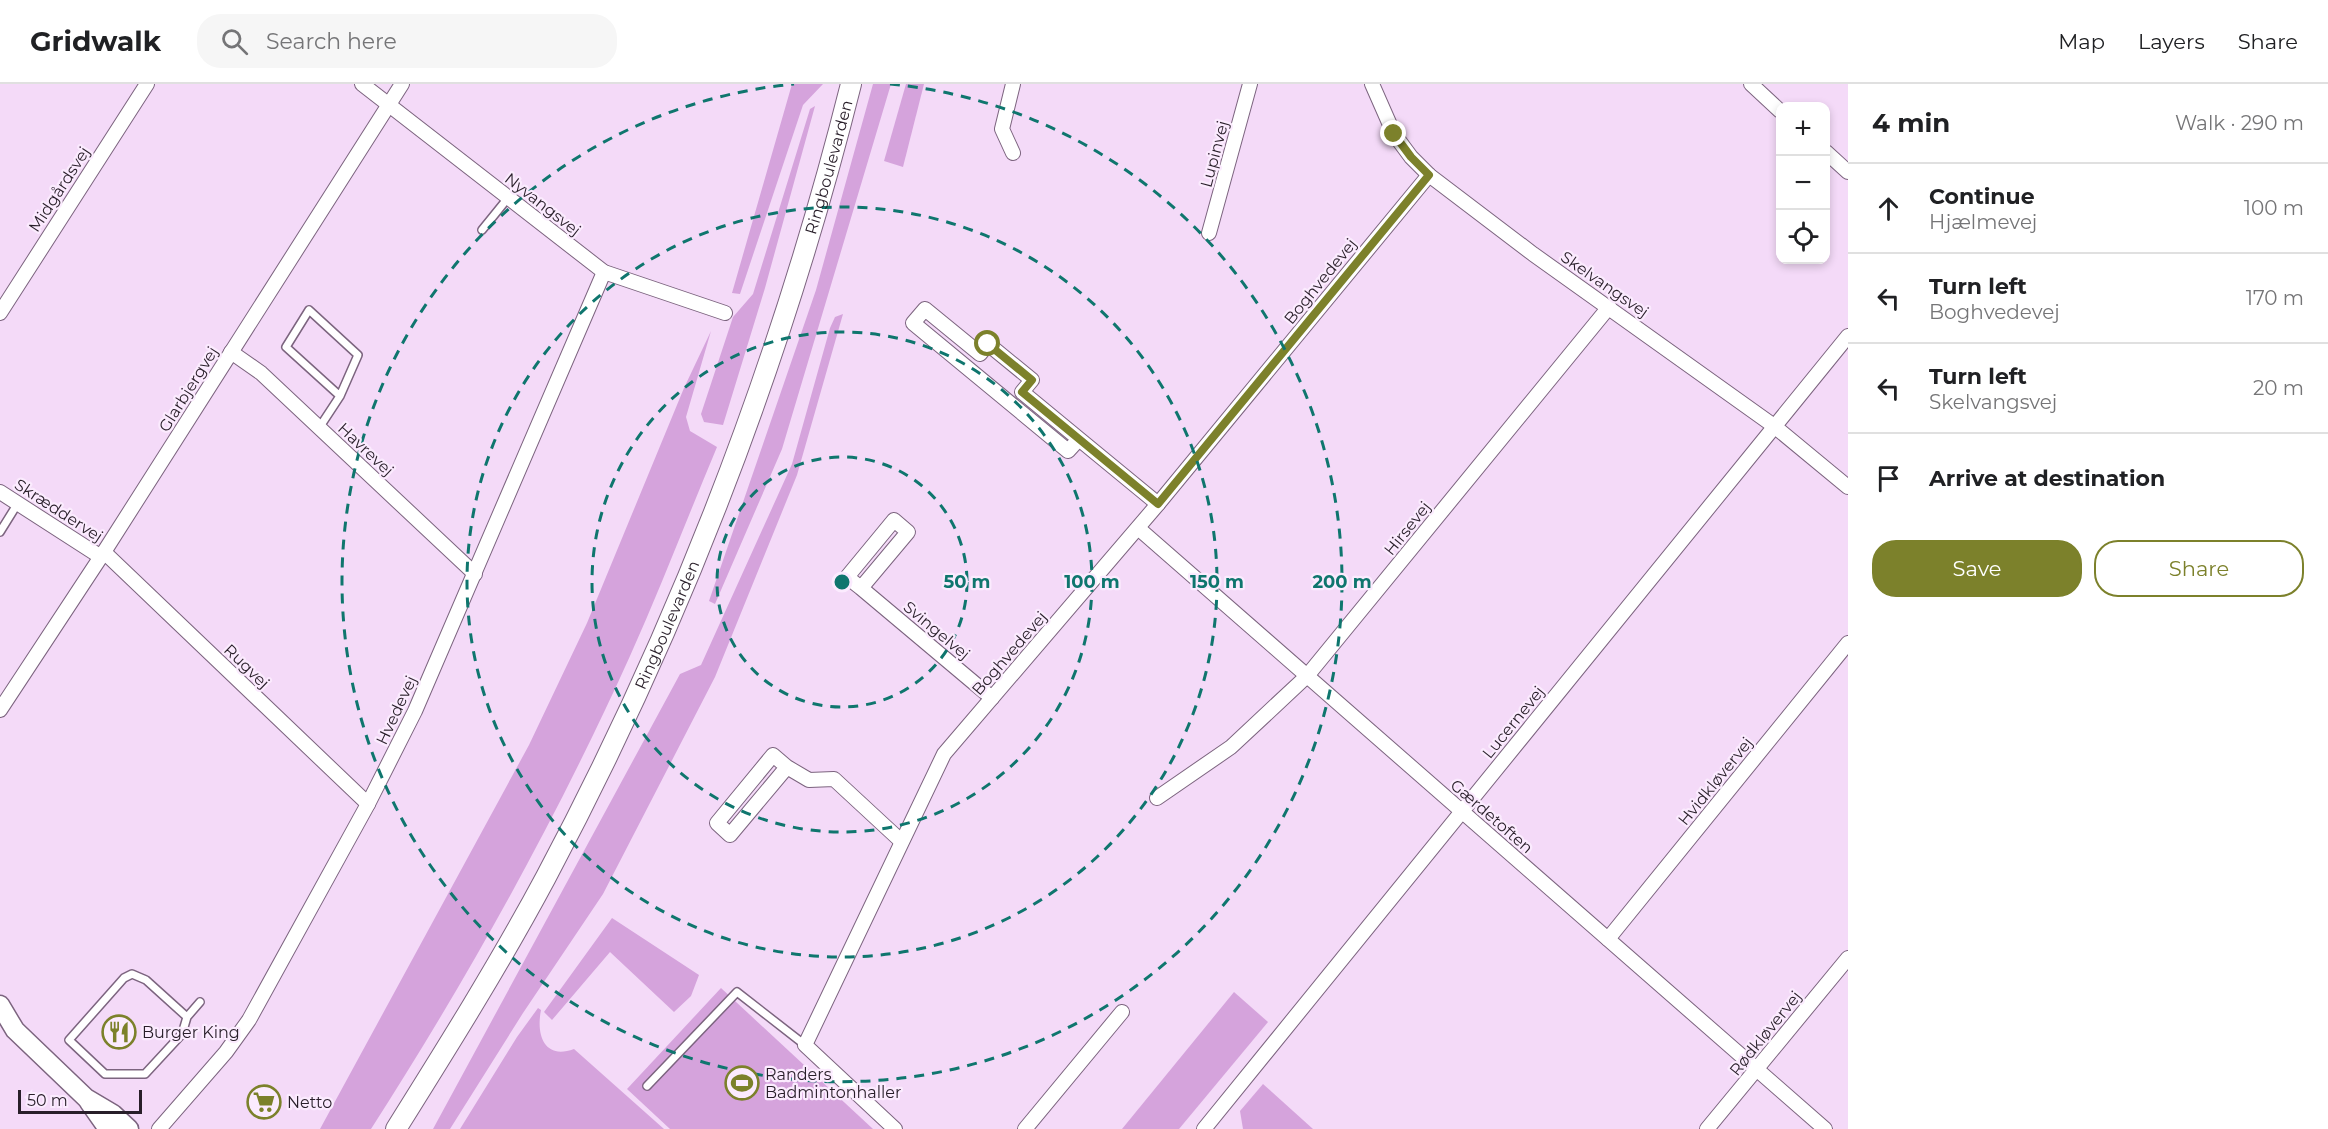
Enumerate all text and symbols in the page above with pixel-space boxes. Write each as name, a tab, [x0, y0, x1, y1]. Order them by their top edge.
search box	[197, 14, 617, 68]
text: Gridwalk	[30, 24, 161, 58]
icon: search	[218, 25, 251, 58]
text: Search here	[266, 28, 397, 55]
text: Map	[2058, 29, 2105, 54]
text: Layers	[2138, 29, 2205, 54]
text: Share	[2238, 29, 2298, 54]
street label: Ringboulevarden	[801, 98, 857, 237]
map controls	[1776, 102, 1830, 264]
button: +	[1776, 102, 1830, 156]
text: 4 min	[1872, 107, 1950, 139]
text: Walk · 290 m	[2175, 111, 2304, 135]
street label: Lupinvej	[1196, 119, 1232, 190]
route end	[1380, 120, 1406, 146]
street label: Midgårdsvej	[25, 143, 94, 236]
button: −	[1776, 156, 1830, 210]
street label: Nyvangsvej	[501, 169, 584, 240]
text: Continue	[1929, 183, 2035, 210]
icon: ahead	[1872, 192, 1905, 225]
text: 100 m	[2244, 196, 2304, 220]
button: locate	[1776, 210, 1830, 264]
text: Hjælmevej	[1929, 210, 2037, 234]
street label: Boghvedevej	[1280, 235, 1361, 328]
street label: Skelvangsvej	[1557, 247, 1652, 322]
text: Turn left	[1929, 273, 2027, 300]
icon: left	[1872, 282, 1905, 315]
text: 170 m	[2246, 286, 2304, 310]
text: Boghvedevej	[1929, 300, 2060, 324]
route start	[974, 330, 1000, 356]
street label: Glarbjergvej	[155, 343, 222, 435]
text: Turn left	[1929, 363, 2027, 390]
icon: left	[1872, 372, 1905, 405]
text: 20 m	[2253, 376, 2304, 400]
text: Skelvangsvej	[1929, 390, 2057, 414]
street label: Havrevej	[334, 419, 397, 480]
icon: arrive	[1872, 462, 1905, 495]
text: Arrive at destination	[1929, 465, 2165, 492]
street label: Skræddervej	[11, 475, 106, 546]
street label: Hirsevej	[1380, 498, 1435, 559]
button: Save	[1872, 540, 2082, 597]
button: Share	[2094, 540, 2304, 597]
street label: Ringboulevarden	[631, 558, 703, 693]
text: 50 m	[944, 571, 990, 593]
text: 100 m	[1064, 571, 1120, 593]
text: 150 m	[1190, 571, 1244, 593]
text: 200 m	[1312, 571, 1372, 593]
centre of rings	[832, 572, 852, 592]
street label: Svingelvej	[900, 597, 974, 664]
street label: Boghvedevej	[968, 608, 1051, 699]
street label: Rugvej	[220, 640, 273, 693]
street label: Hvedevej	[372, 673, 421, 748]
street label: Lucernevej	[1478, 682, 1548, 762]
street label: Hvidkløvervej	[1674, 734, 1757, 829]
street label: Gærdetoften	[1446, 775, 1537, 857]
street label: Rødkløvervej	[1726, 987, 1805, 1079]
restaurant icon: Burger King	[101, 1014, 137, 1050]
place label: Burger King	[142, 1023, 240, 1042]
sports icon: Randers Badmintonhaller	[724, 1065, 760, 1101]
place label: Randers Badmintonhaller	[765, 1065, 901, 1102]
supermarket icon: Netto	[246, 1084, 282, 1120]
scale bar	[18, 1087, 142, 1114]
text: 50 m	[27, 1091, 68, 1110]
place label: Netto	[287, 1093, 332, 1112]

